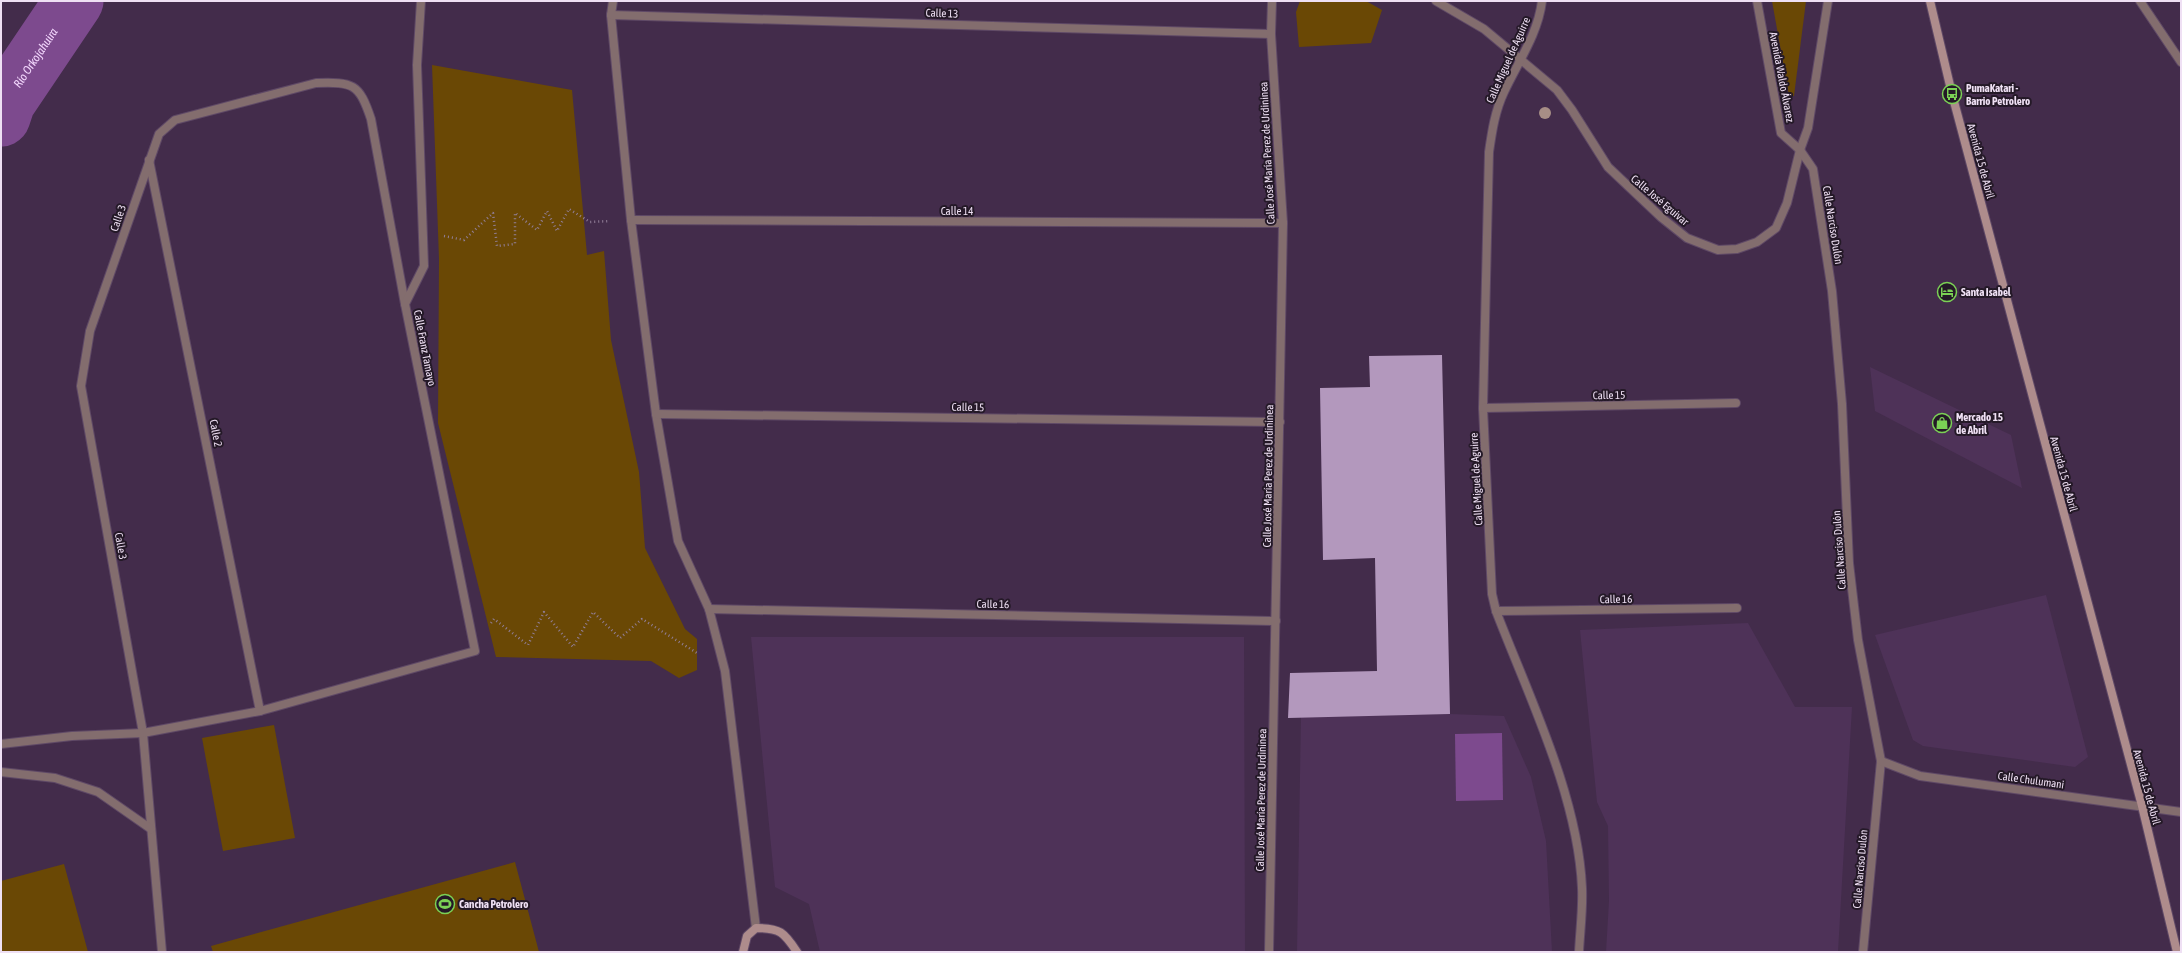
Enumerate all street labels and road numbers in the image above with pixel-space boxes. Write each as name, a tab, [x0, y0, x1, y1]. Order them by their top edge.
street label: Calle 13	[925, 6, 959, 20]
street label: Calle Miguel de Aguirre	[1484, 15, 1532, 105]
street label: Avenida Waldo Álvarez	[1767, 31, 1797, 123]
street label: Calle José María Perez de Urdininea	[1257, 81, 1277, 225]
street label: Avenida 15 de Abril	[1965, 122, 1997, 200]
street label: Calle José Eguivar	[1629, 172, 1692, 228]
street label: Calle Narciso Dulón	[1821, 185, 1845, 265]
street label: Calle 3	[108, 203, 128, 233]
street label: Calle 14	[941, 205, 973, 217]
street label: Calle Franz Tamayo	[412, 309, 438, 387]
street label: Calle 15	[1593, 389, 1625, 401]
street label: Calle 15	[952, 401, 984, 413]
street label: Calle José María Perez de Urdininea	[1261, 405, 1275, 547]
street label: Calle 2	[207, 418, 225, 448]
street label: Calle Miguel de Aguirre	[1468, 432, 1484, 526]
street label: Avenida 15 de Abril	[2048, 435, 2080, 513]
street label: Calle Narciso Dulón	[1830, 510, 1848, 590]
street label: Calle 3	[113, 531, 129, 561]
street label: Calle 16	[1600, 593, 1632, 605]
street label: Calle 16	[977, 598, 1009, 610]
street label: Calle José María Perez de Urdininea	[1254, 729, 1268, 871]
street label: Avenida 15 de Abril	[2131, 748, 2163, 826]
street label: Calle Chulumani	[1997, 769, 2065, 791]
street label: Calle Narciso Dulón	[1851, 829, 1869, 909]

